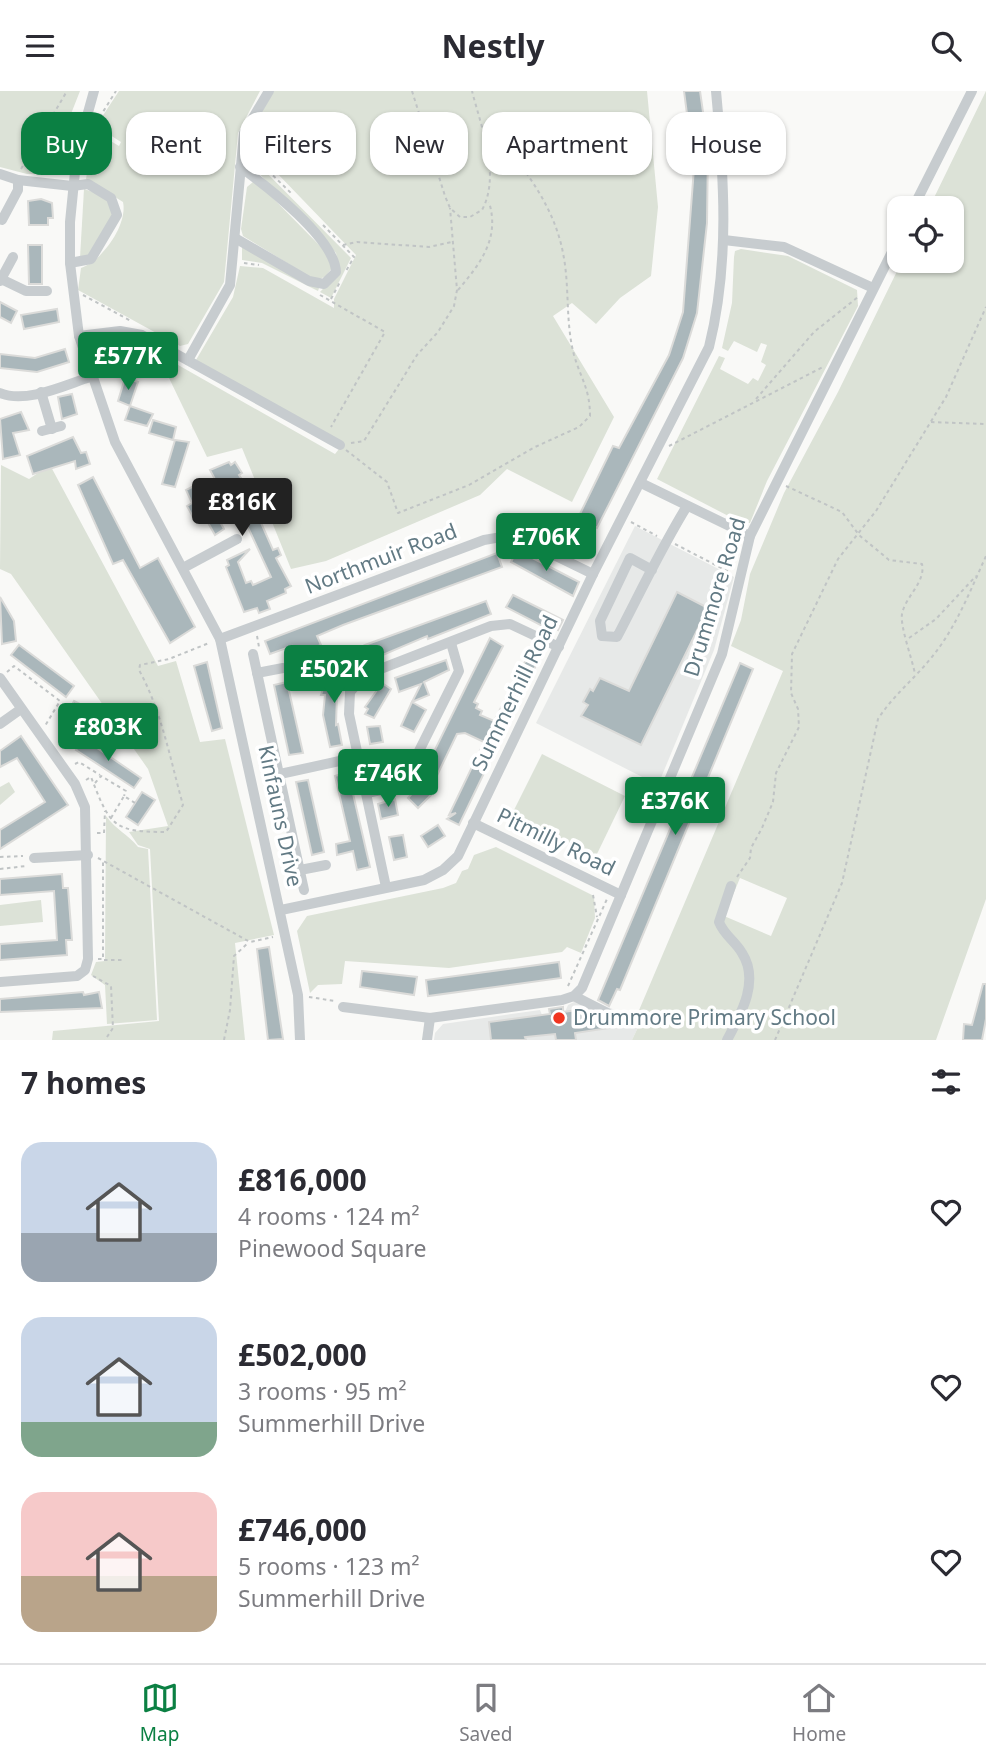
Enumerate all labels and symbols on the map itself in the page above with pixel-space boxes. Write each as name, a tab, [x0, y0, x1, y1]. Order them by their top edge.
pin: £577K	[79, 333, 177, 392]
pin: £816K	[193, 479, 291, 538]
pin: £706K	[497, 513, 595, 573]
street label: Drummore Road	[677, 514, 752, 680]
street label: Northmuir Road	[301, 516, 461, 600]
street label: Summerhill Road	[464, 610, 564, 775]
pin: £502K	[285, 645, 383, 705]
pin: £803K	[59, 703, 157, 763]
street label: Kinfauns Drive	[252, 743, 310, 889]
pin: £746K	[339, 749, 437, 809]
pin: £376K	[626, 777, 724, 837]
street label: Pitmilly Road	[493, 800, 620, 882]
place label: Drummore Primary School	[573, 1003, 836, 1031]
marker: Drummore Primary School	[551, 1010, 567, 1026]

